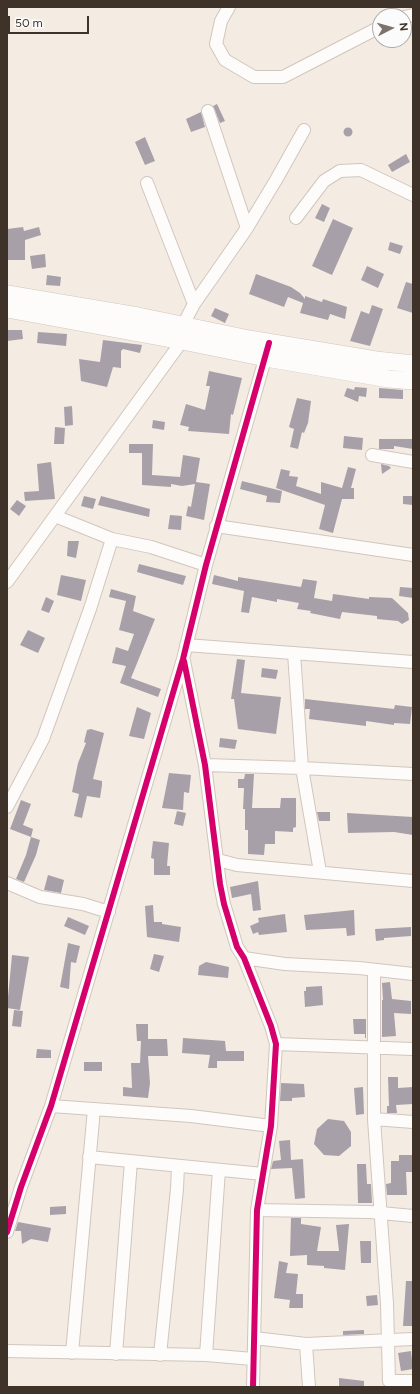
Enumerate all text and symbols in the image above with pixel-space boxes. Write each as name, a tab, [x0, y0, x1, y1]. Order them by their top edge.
scale bar	[10, 8, 91, 34]
north arrow	[372, 8, 412, 48]
text: 50 m	[15, 16, 43, 30]
text: N	[397, 22, 410, 32]

